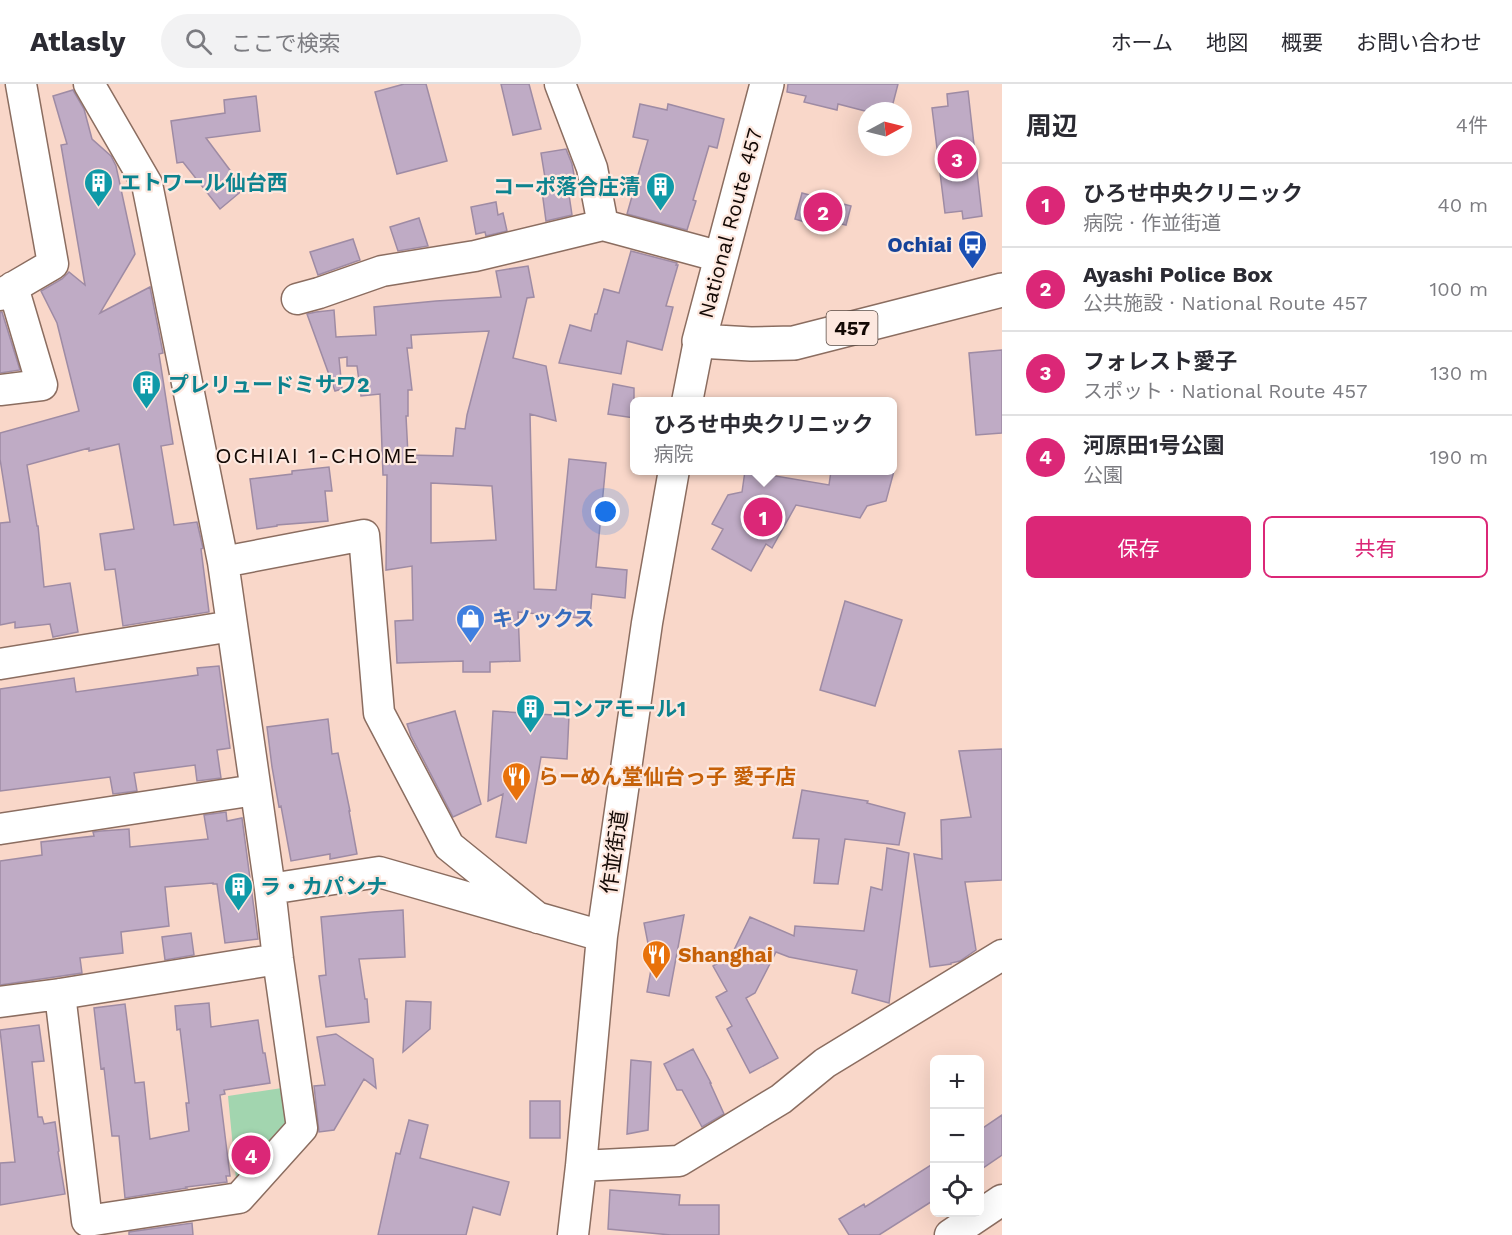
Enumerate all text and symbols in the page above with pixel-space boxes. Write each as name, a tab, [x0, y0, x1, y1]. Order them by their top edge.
search box	[161, 14, 581, 68]
text: Atlasly	[30, 25, 125, 58]
icon: search	[182, 25, 215, 58]
text: ホーム	[1111, 30, 1173, 55]
text: 地図	[1206, 30, 1248, 55]
text: 概要	[1281, 30, 1323, 55]
text: お問い合わせ	[1356, 30, 1482, 55]
text: ここで検索	[230, 31, 340, 56]
north arrow	[858, 102, 912, 156]
text: 周辺	[1026, 111, 1078, 141]
text: 4件	[1456, 113, 1488, 137]
street label: National Route 457	[693, 125, 767, 321]
pin: 3	[938, 136, 976, 182]
building icon: エトワール仙台西	[83, 166, 115, 208]
place label: エトワール仙台西	[120, 170, 288, 195]
building icon: コーポ落合庄清	[645, 170, 677, 212]
place label: コーポ落合庄清	[493, 174, 640, 199]
text: ひろせ中央クリニック	[1083, 181, 1303, 206]
pin: 2	[804, 190, 842, 234]
text: 1	[1041, 193, 1050, 217]
text: 40 m	[1437, 193, 1488, 217]
text: 病院 · 作並街道	[1083, 211, 1221, 235]
bus stop icon: Ochiai	[957, 228, 989, 270]
place label: Ochiai	[887, 232, 952, 257]
text: Ayashi Police Box	[1083, 262, 1273, 287]
text: 2	[1040, 277, 1051, 301]
text: 100 m	[1429, 277, 1488, 301]
text: 公共施設 · National Route 457	[1083, 291, 1367, 315]
road number: 457	[826, 311, 878, 345]
text: フォレスト愛子	[1083, 349, 1237, 374]
text: 3	[1040, 361, 1051, 385]
text: 130 m	[1430, 361, 1488, 385]
building icon: プレリュードミサワ2	[131, 368, 163, 410]
place label: プレリュードミサワ2	[168, 372, 370, 397]
text: スポット · National Route 457	[1083, 379, 1367, 403]
popup	[630, 397, 897, 475]
text: ひろせ中央クリニック	[653, 412, 874, 437]
text: 河原田1号公園	[1083, 433, 1224, 458]
text: 病院	[653, 442, 693, 466]
district label: OCHIAI 1-CHOME	[215, 443, 419, 468]
text: 4	[1039, 445, 1052, 469]
text: 190 m	[1430, 445, 1488, 469]
text: 公園	[1083, 463, 1123, 487]
pin: 1	[744, 494, 783, 540]
your location	[591, 497, 620, 526]
button: 保存	[1026, 516, 1251, 578]
button: 共有	[1263, 516, 1488, 578]
shop icon: キノックス	[455, 602, 487, 644]
place label: キノックス	[492, 606, 594, 631]
building icon: コンアモール1	[514, 692, 546, 734]
place label: コンアモール1	[551, 696, 686, 721]
restaurant icon: らーめん堂仙台っ子 愛子店	[501, 760, 533, 802]
place label: らーめん堂仙台っ子 愛子店	[538, 764, 796, 789]
street label: 作並街道	[596, 809, 632, 895]
building icon: ラ・カパンナ	[223, 870, 255, 912]
place label: ラ・カパンナ	[260, 874, 387, 899]
restaurant icon: Shanghai	[641, 938, 673, 980]
place label: Shanghai	[678, 942, 773, 967]
map controls	[930, 1055, 984, 1217]
button: +	[930, 1055, 984, 1109]
button: −	[930, 1109, 984, 1163]
pin: 4	[232, 1132, 270, 1178]
button: locate	[930, 1163, 984, 1217]

